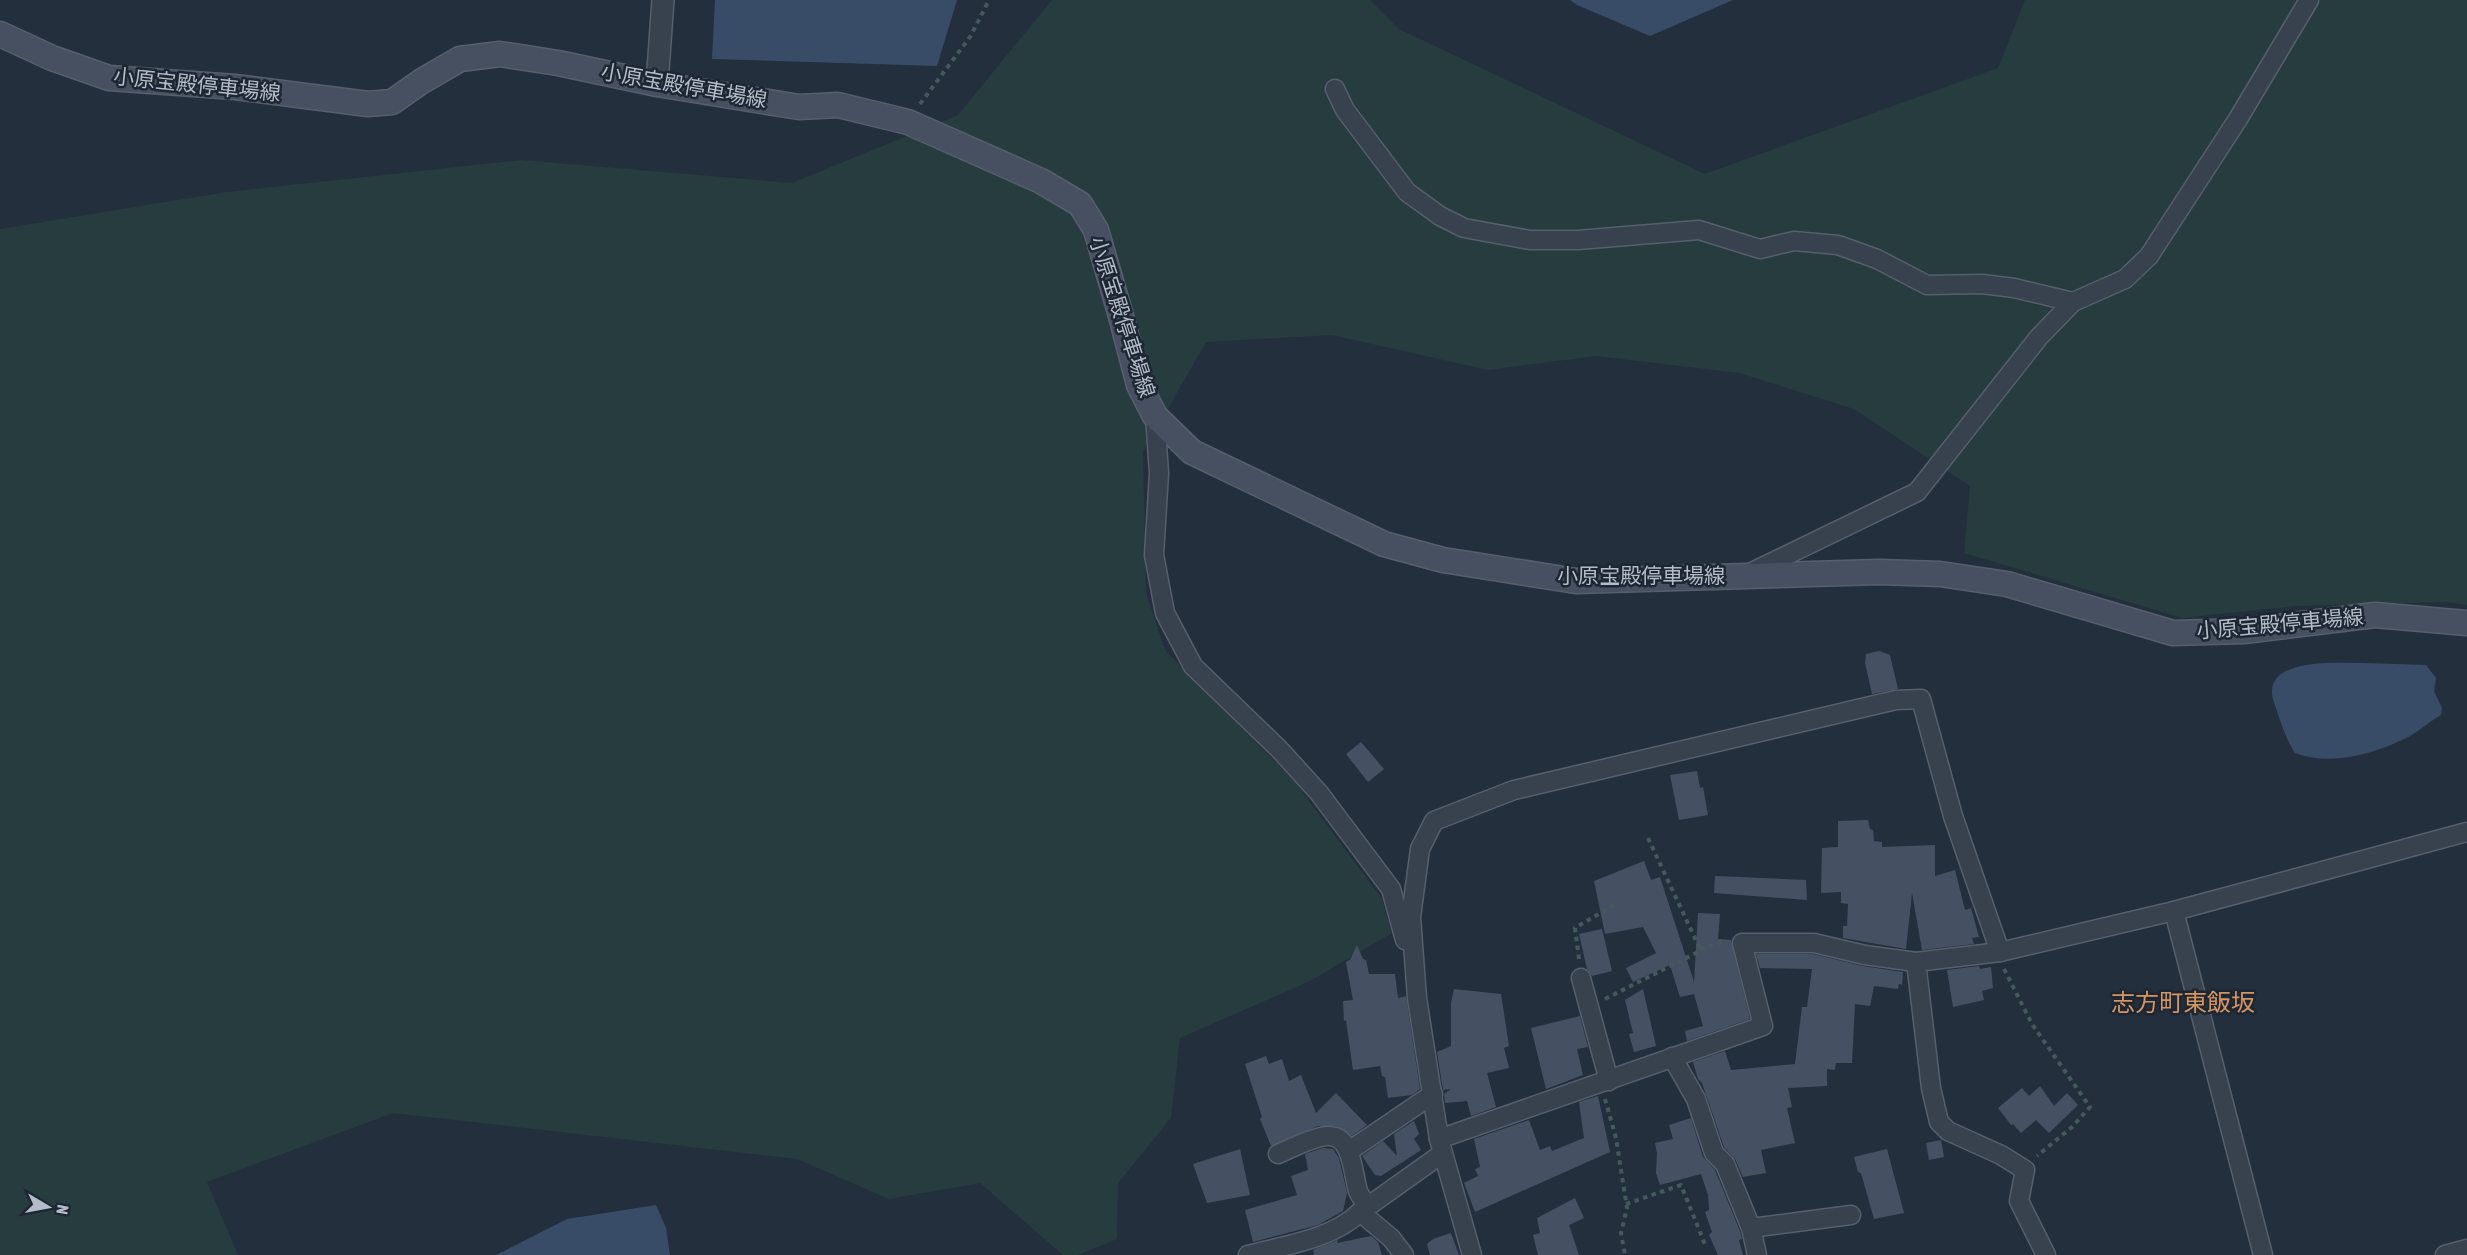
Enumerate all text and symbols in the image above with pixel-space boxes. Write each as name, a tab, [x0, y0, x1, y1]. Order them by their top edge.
street label: 小原宝殿停車場線	[599, 59, 769, 111]
street label: 小原宝殿停車場線	[112, 63, 282, 105]
street label: 小原宝殿停車場線	[1086, 233, 1160, 400]
street label: 小原宝殿停車場線	[1557, 563, 1725, 587]
street label: 小原宝殿停車場線	[2195, 604, 2365, 642]
district label: 志方町東飯坂	[2111, 989, 2255, 1016]
north arrow	[18, 1177, 78, 1237]
text: N	[53, 1203, 72, 1216]

